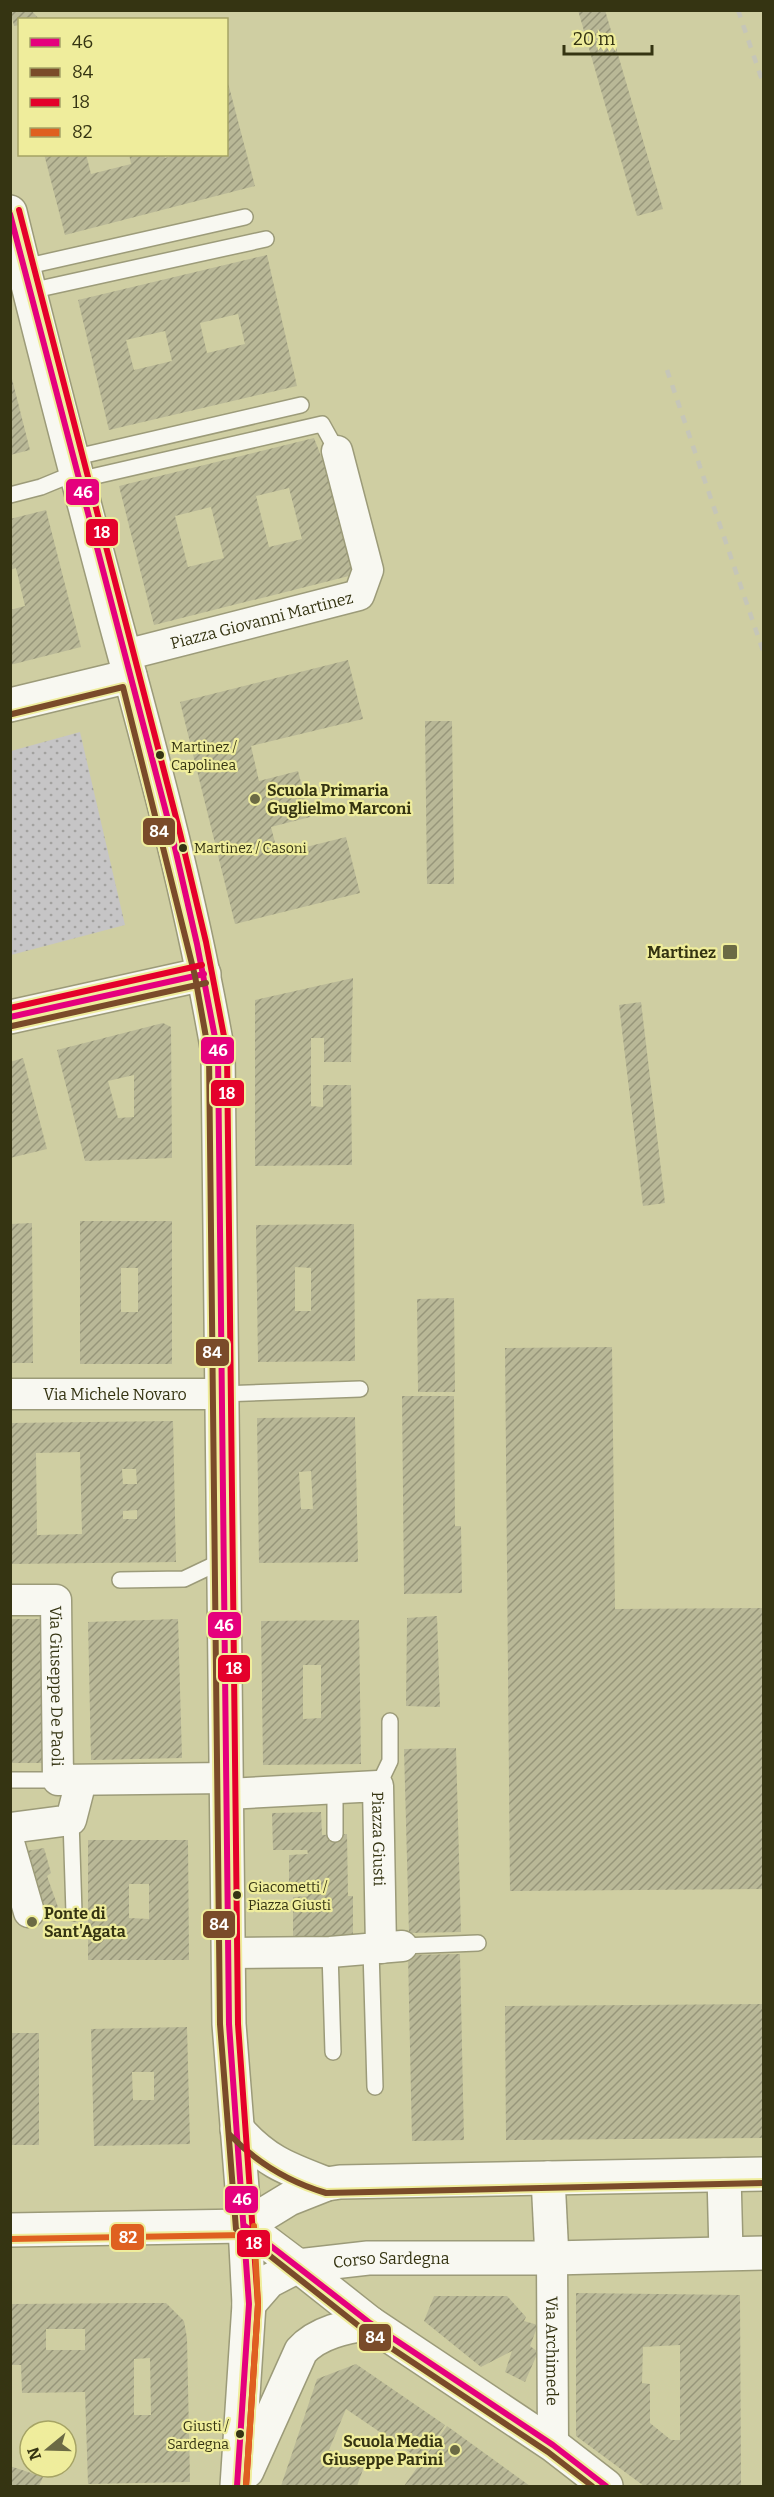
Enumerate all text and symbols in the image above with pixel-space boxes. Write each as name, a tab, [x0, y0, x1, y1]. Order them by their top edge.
legend	[18, 18, 228, 156]
scale bar	[564, 18, 652, 56]
text: 20 m	[573, 28, 615, 50]
text: 46	[72, 31, 93, 53]
text: 84	[72, 61, 94, 83]
text: 18	[72, 91, 90, 113]
text: 82	[72, 121, 93, 143]
line badge: 46	[65, 478, 100, 506]
text: 46	[73, 483, 93, 502]
line badge: 18	[85, 518, 119, 547]
text: 18	[94, 523, 110, 542]
street label: Piazza Giovanni Martinez	[168, 587, 355, 653]
place label: Martinez / Capolinea	[171, 739, 237, 774]
marker: Martinez / Capolinea	[154, 749, 166, 761]
place label: Scuola Primaria Guglielmo Marconi	[267, 781, 411, 818]
marker: Scuola Primaria Guglielmo Marconi	[248, 792, 262, 806]
line badge: 84	[142, 817, 176, 846]
text: 84	[149, 822, 169, 841]
place label: Martinez / Casoni	[194, 840, 307, 857]
marker: Martinez / Casoni	[177, 842, 189, 854]
place label: Martinez	[647, 943, 716, 962]
marker: Martinez	[721, 943, 739, 961]
line badge: 46	[200, 1036, 235, 1065]
text: 46	[208, 1041, 228, 1060]
line badge: 18	[210, 1079, 245, 1107]
text: 18	[219, 1084, 235, 1103]
line badge: 84	[195, 1338, 230, 1367]
text: 84	[202, 1343, 222, 1362]
street label: Via Michele Novaro	[43, 1385, 187, 1404]
street label: Via Giuseppe De Paoli	[47, 1606, 67, 1767]
line badge: 46	[207, 1611, 242, 1639]
text: 46	[214, 1616, 234, 1635]
line badge: 18	[217, 1654, 251, 1683]
text: 18	[226, 1659, 242, 1678]
street label: Piazza Giusti	[369, 1791, 389, 1887]
place label: Giacometti / Piazza Giusti	[248, 1879, 331, 1914]
marker: Giacometti / Piazza Giusti	[231, 1889, 243, 1901]
place label: Ponte di Sant'Agata	[44, 1904, 126, 1941]
line badge: 84	[202, 1910, 236, 1939]
marker: Ponte di Sant'Agata	[25, 1915, 39, 1929]
text: 84	[209, 1915, 229, 1934]
line badge: 46	[224, 2185, 259, 2214]
text: 46	[232, 2190, 252, 2209]
line badge: 82	[110, 2223, 145, 2251]
text: 82	[119, 2228, 137, 2247]
line badge: 18	[236, 2229, 271, 2258]
text: 18	[246, 2234, 262, 2253]
street label: Corso Sardegna	[332, 2249, 450, 2271]
street label: Via Archimede	[543, 2296, 562, 2406]
line badge: 84	[358, 2323, 392, 2352]
text: 84	[365, 2328, 385, 2347]
place label: Giusti / Sardegna	[167, 2418, 230, 2453]
north arrow	[18, 2419, 78, 2479]
marker: Giusti / Sardegna	[234, 2428, 246, 2440]
place label: Scuola Media Giuseppe Parini	[322, 2432, 443, 2469]
marker: Scuola Media Giuseppe Parini	[448, 2443, 462, 2457]
text: N	[23, 2445, 45, 2463]

